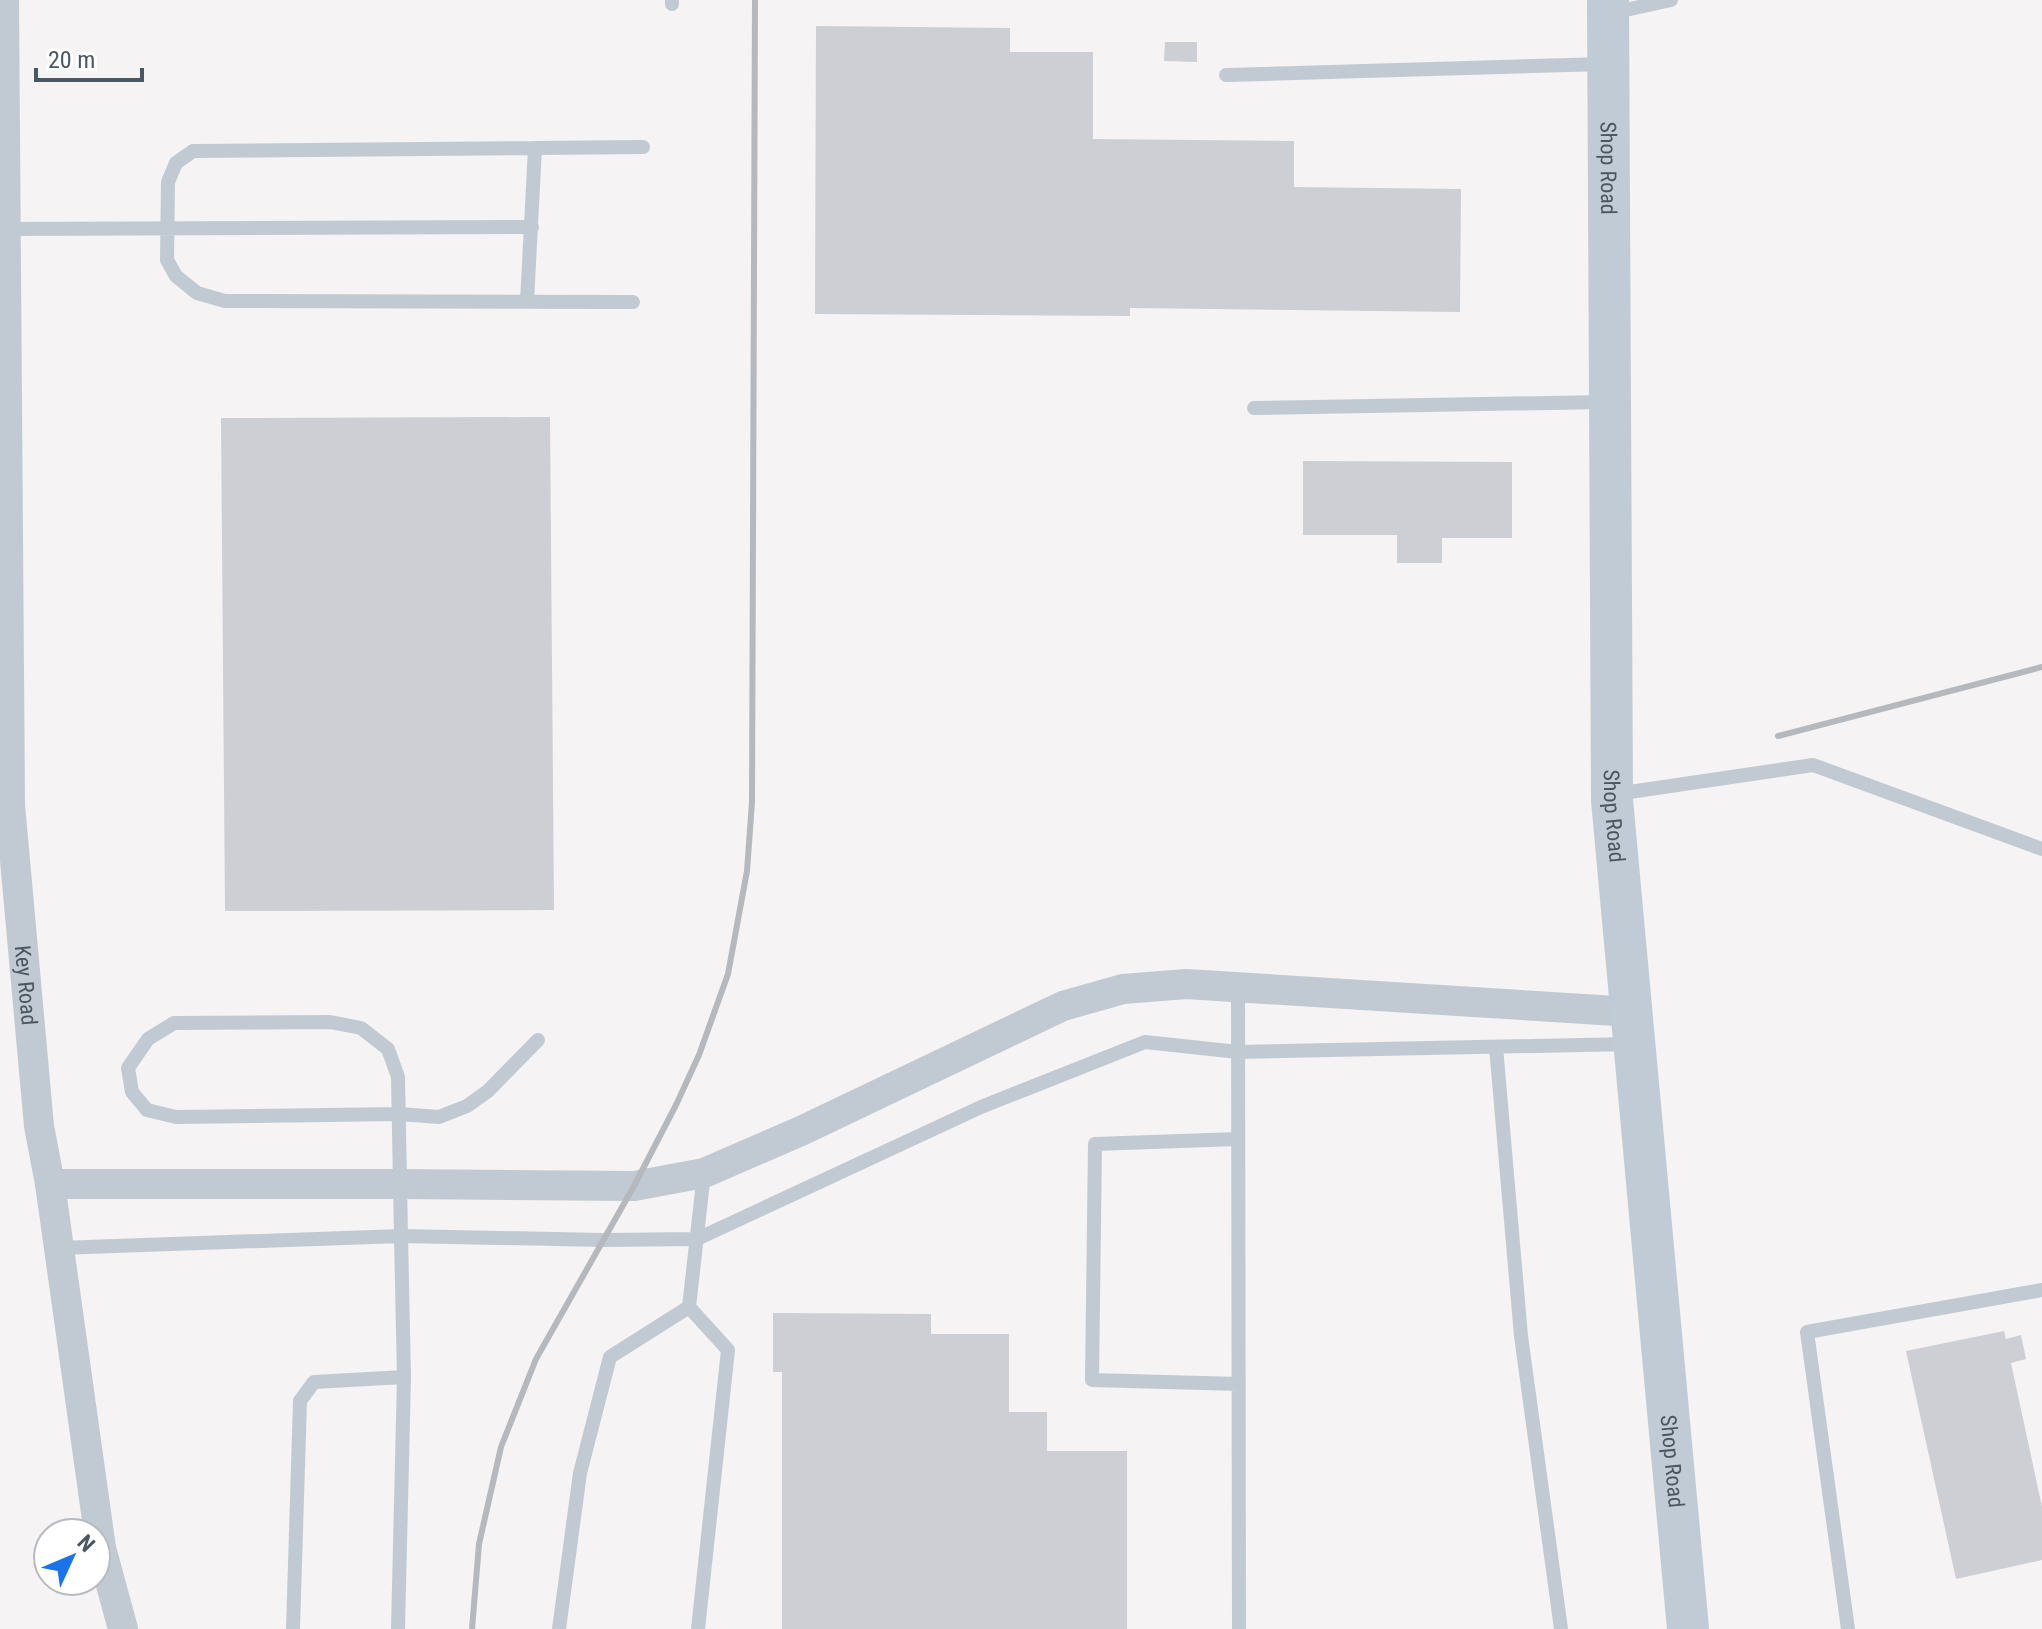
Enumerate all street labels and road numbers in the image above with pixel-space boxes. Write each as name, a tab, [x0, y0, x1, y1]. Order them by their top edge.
street label: Shop Road	[1596, 121, 1622, 215]
street label: Shop Road	[1599, 769, 1630, 863]
street label: Key Road	[10, 944, 42, 1026]
street label: Shop Road	[1656, 1414, 1689, 1509]

